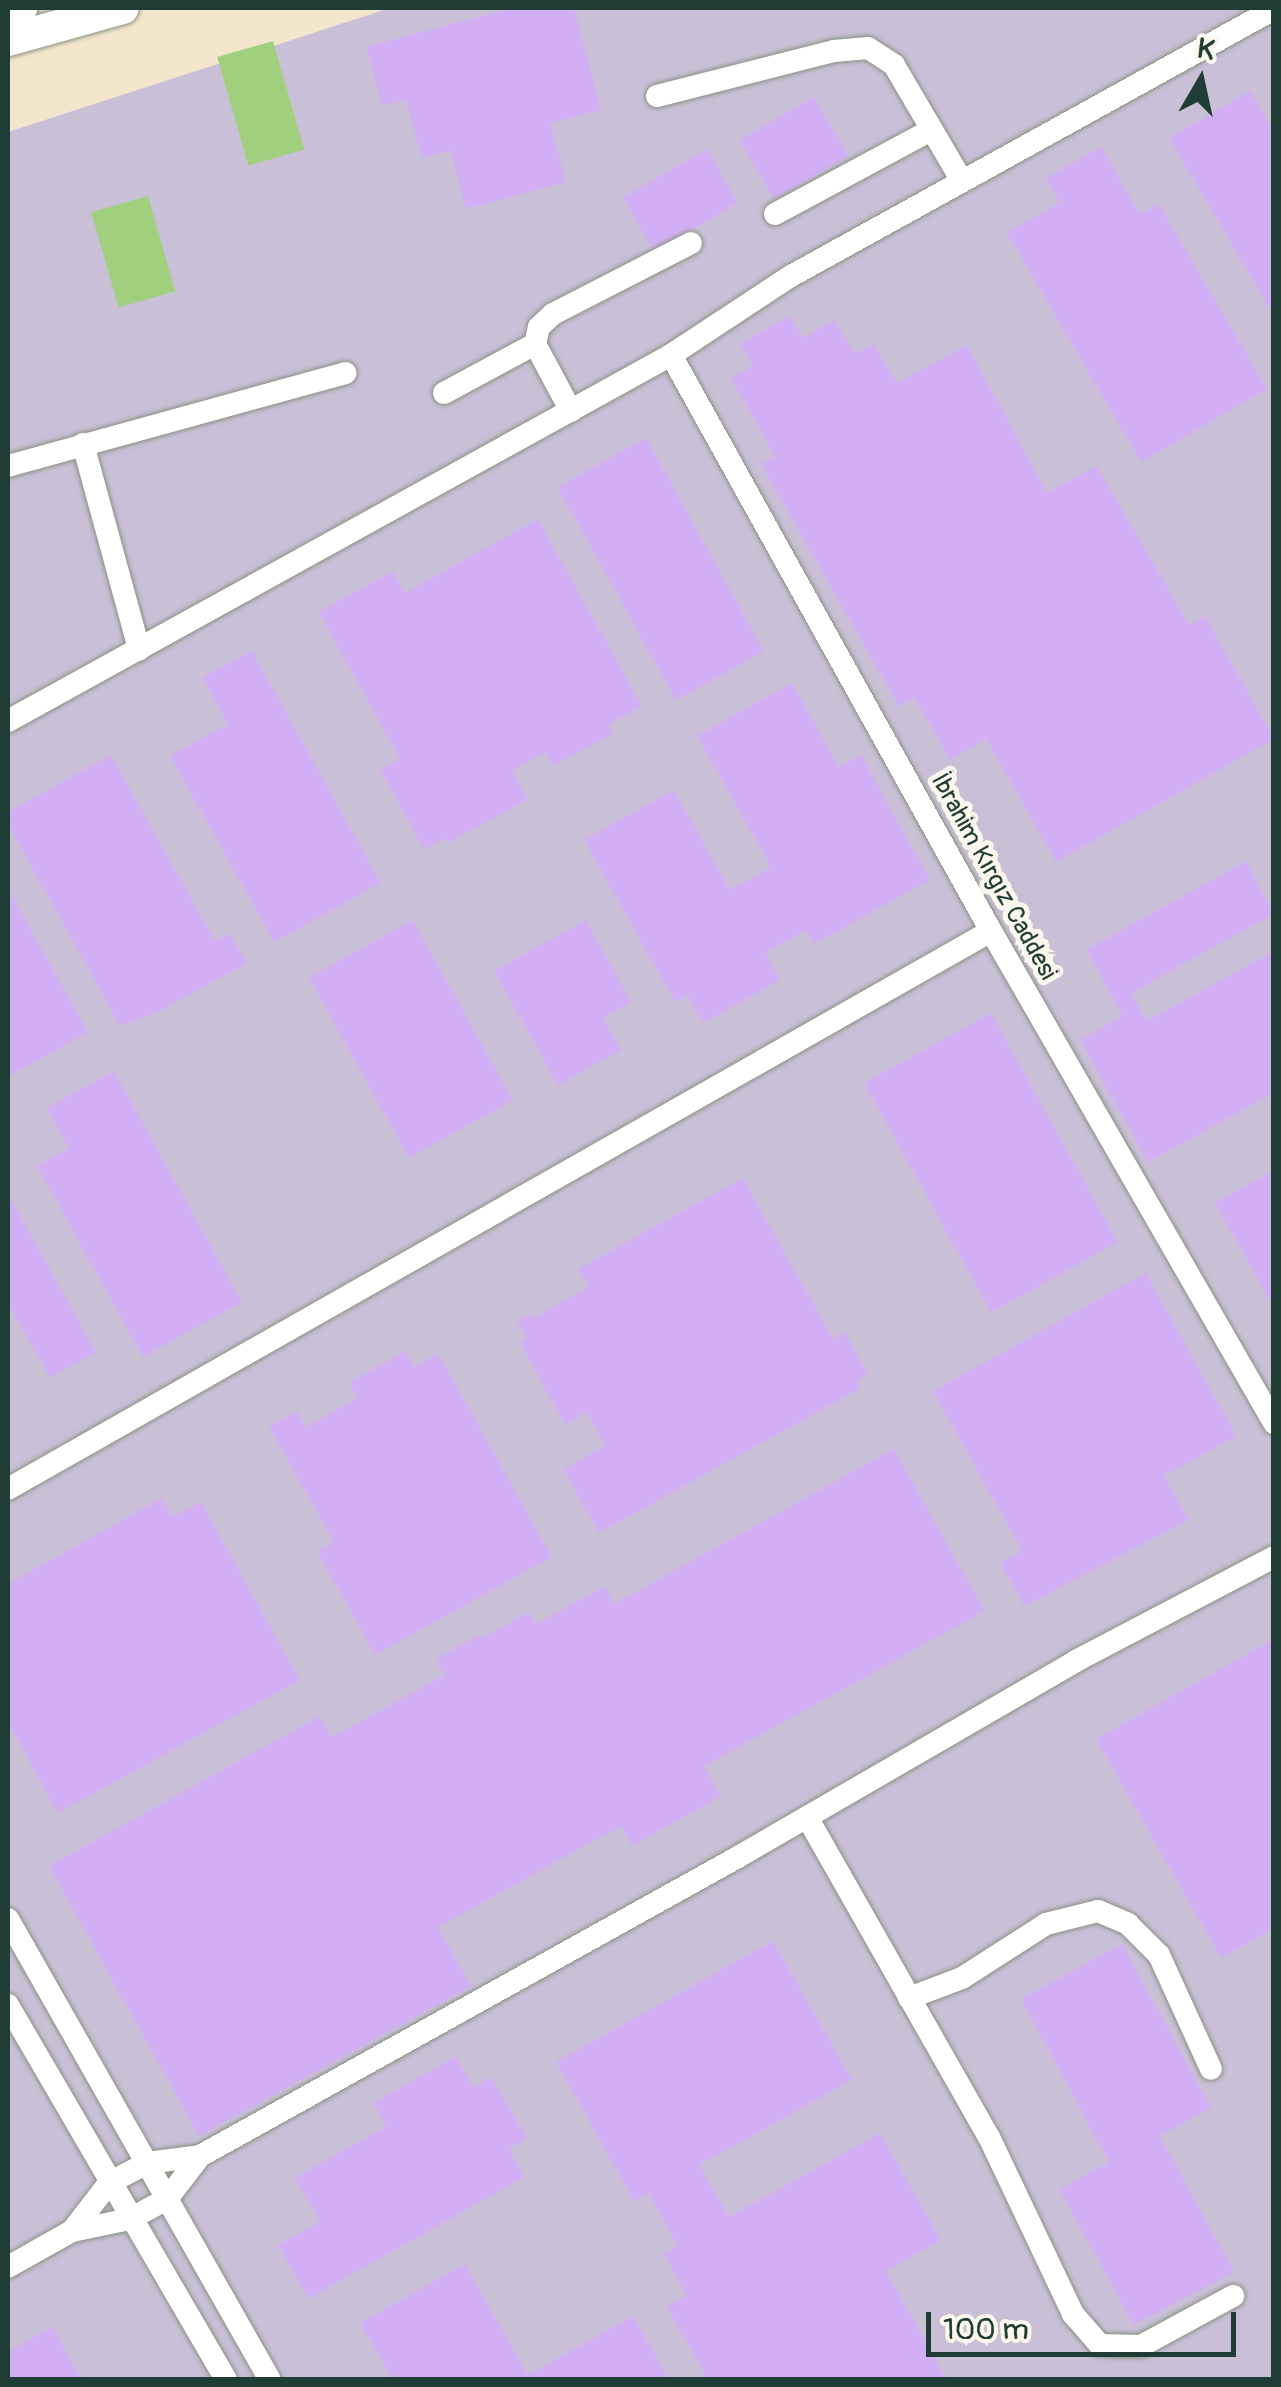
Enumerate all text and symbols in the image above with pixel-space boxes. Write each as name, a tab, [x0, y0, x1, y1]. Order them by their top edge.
north arrow	[1151, 30, 1251, 130]
text: K	[1195, 31, 1217, 68]
street label: İbrahim Kırgız Caddesi	[924, 768, 1062, 986]
scale bar	[931, 2292, 1241, 2354]
text: 100 m	[943, 2311, 1029, 2348]

